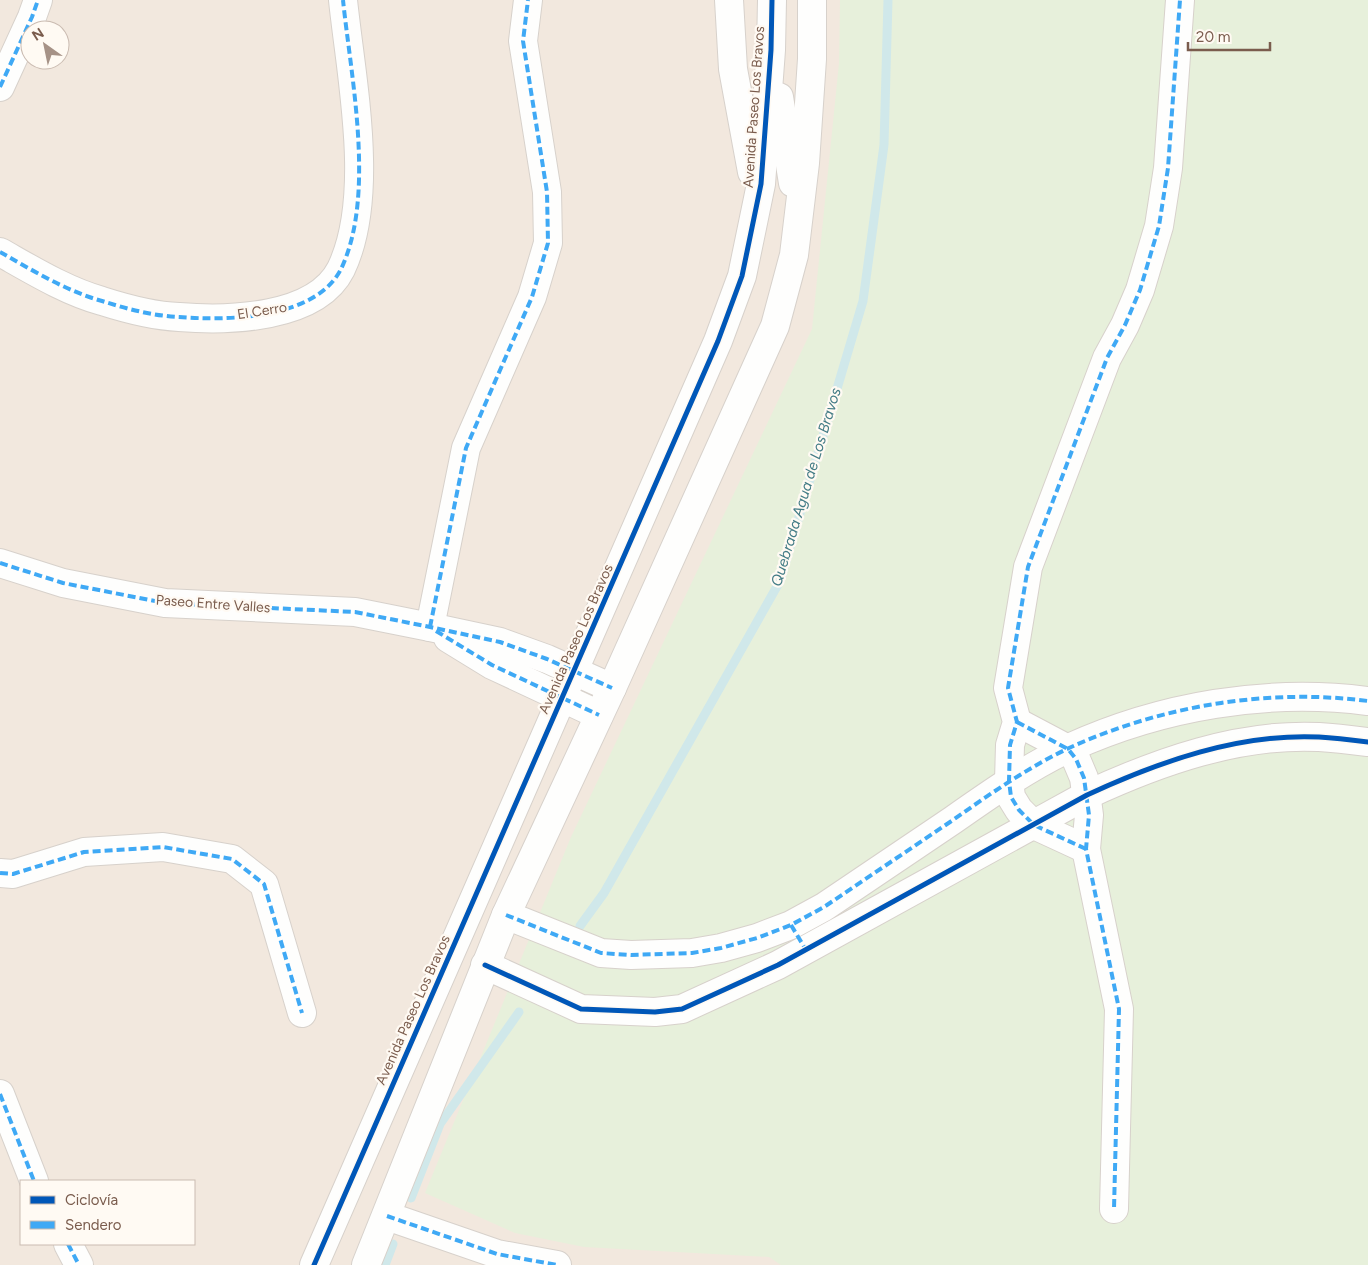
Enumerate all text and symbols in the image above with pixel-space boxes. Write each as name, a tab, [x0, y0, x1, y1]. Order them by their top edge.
north arrow	[20, 20, 70, 70]
scale bar	[1188, 20, 1270, 52]
text: N	[29, 24, 47, 45]
street label: Avenida Paseo Los Bravos	[740, 25, 768, 189]
text: 20 m	[1196, 28, 1230, 46]
street label: El Cerro	[236, 299, 288, 323]
water label: Quebrada Agua de Los Bravos	[767, 386, 845, 588]
street label: Avenida Paseo Los Bravos	[535, 561, 617, 717]
street label: Paseo Entre Valles	[155, 592, 271, 616]
street label: Avenida Paseo Los Bravos	[372, 932, 454, 1088]
legend	[20, 1180, 195, 1245]
text: Ciclovía	[65, 1191, 118, 1209]
text: Sendero	[65, 1216, 122, 1234]

